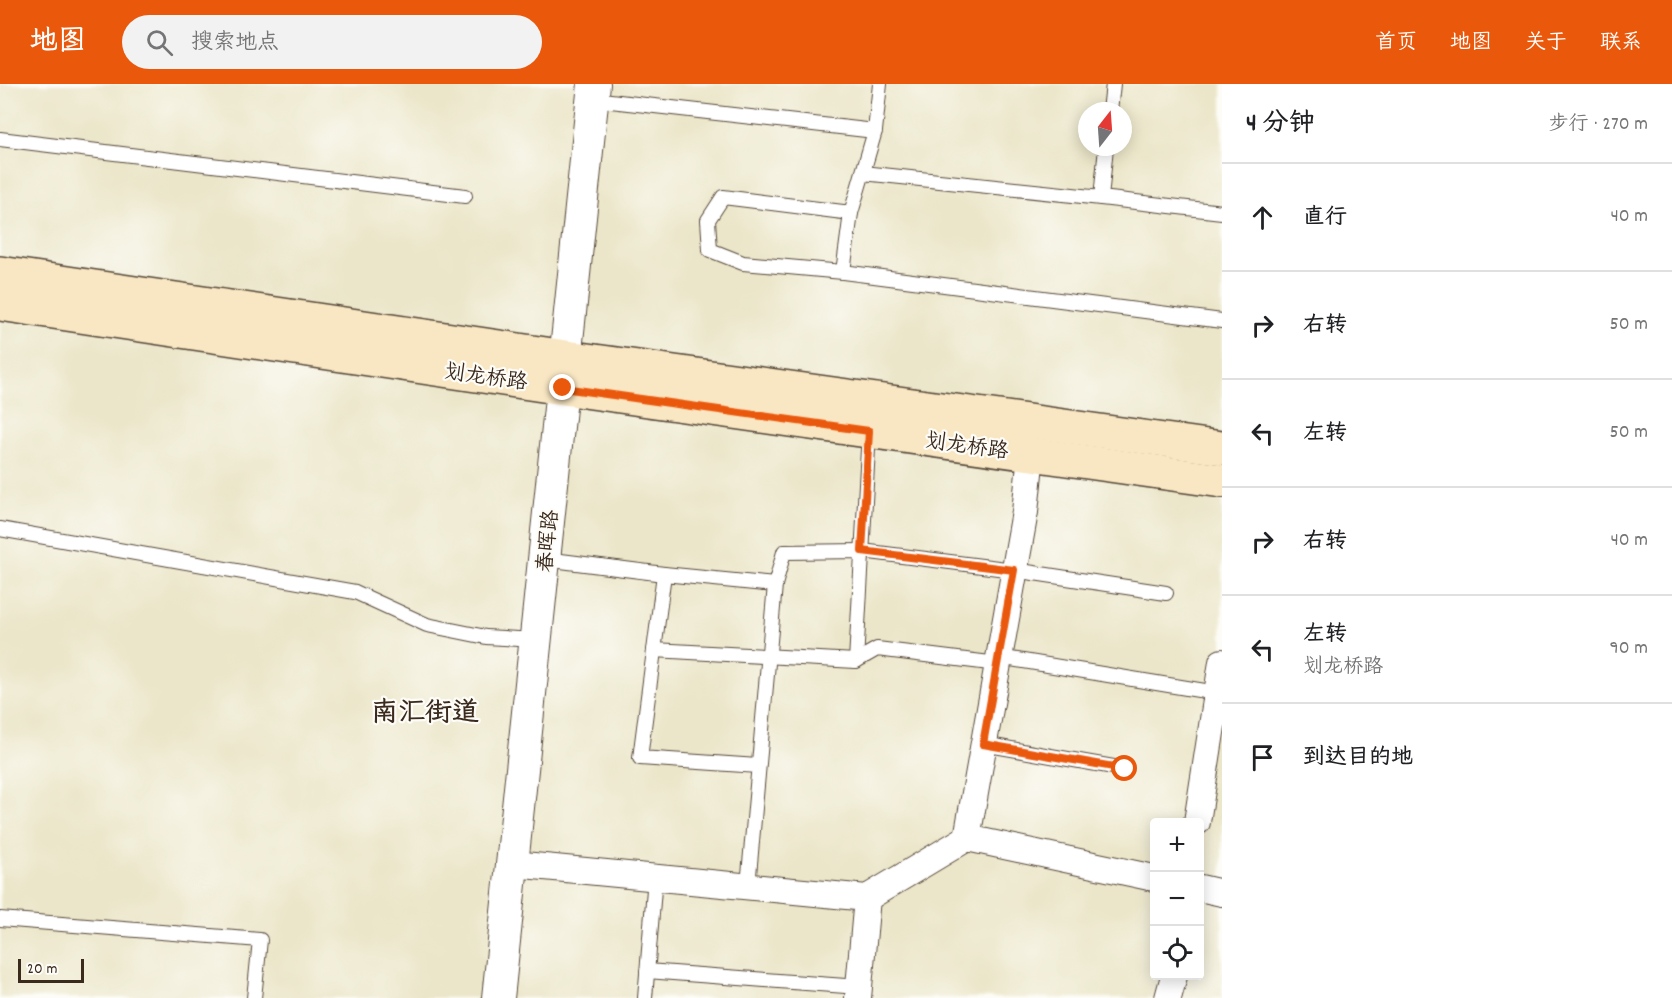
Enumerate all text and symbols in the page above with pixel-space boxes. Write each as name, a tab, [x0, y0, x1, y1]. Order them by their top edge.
search box	[122, 15, 542, 69]
text: 地图	[30, 24, 86, 64]
icon: search	[143, 26, 176, 59]
text: 搜索地点	[191, 28, 279, 59]
text: 首页	[1375, 29, 1417, 59]
text: 地图	[1450, 29, 1492, 59]
text: 关于	[1525, 29, 1567, 59]
text: 联系	[1600, 29, 1642, 59]
north arrow	[1078, 102, 1132, 156]
text: 4 分钟	[1246, 106, 1315, 143]
text: 步行 · 270 m	[1549, 111, 1648, 139]
icon: ahead	[1246, 201, 1279, 234]
text: 直行	[1303, 203, 1347, 234]
text: 40 m	[1610, 203, 1648, 231]
icon: right	[1246, 309, 1279, 342]
text: 右转	[1303, 311, 1347, 342]
text: 50 m	[1610, 311, 1648, 339]
street label: 划龙桥路	[442, 358, 529, 400]
route end	[549, 374, 575, 400]
icon: left	[1246, 417, 1279, 450]
text: 左转	[1303, 419, 1347, 450]
text: 50 m	[1610, 419, 1648, 447]
street label: 划龙桥路	[923, 427, 1010, 469]
street label: 春晖路	[532, 508, 568, 574]
icon: right	[1246, 525, 1279, 558]
text: 右转	[1303, 527, 1347, 558]
text: 40 m	[1610, 527, 1648, 555]
text: 左转	[1303, 620, 1347, 651]
icon: left	[1246, 633, 1279, 666]
text: 90 m	[1610, 635, 1648, 663]
text: 划龙桥路	[1303, 654, 1383, 682]
district label: 南汇街道	[371, 695, 479, 734]
icon: arrive	[1246, 741, 1279, 774]
text: 到达目的地	[1303, 743, 1413, 774]
route start	[1111, 755, 1137, 781]
map controls	[1150, 818, 1204, 980]
button: +	[1150, 818, 1204, 872]
button: −	[1150, 872, 1204, 926]
button: locate	[1150, 926, 1204, 980]
scale bar	[18, 956, 84, 984]
text: 20 m	[27, 958, 57, 981]

